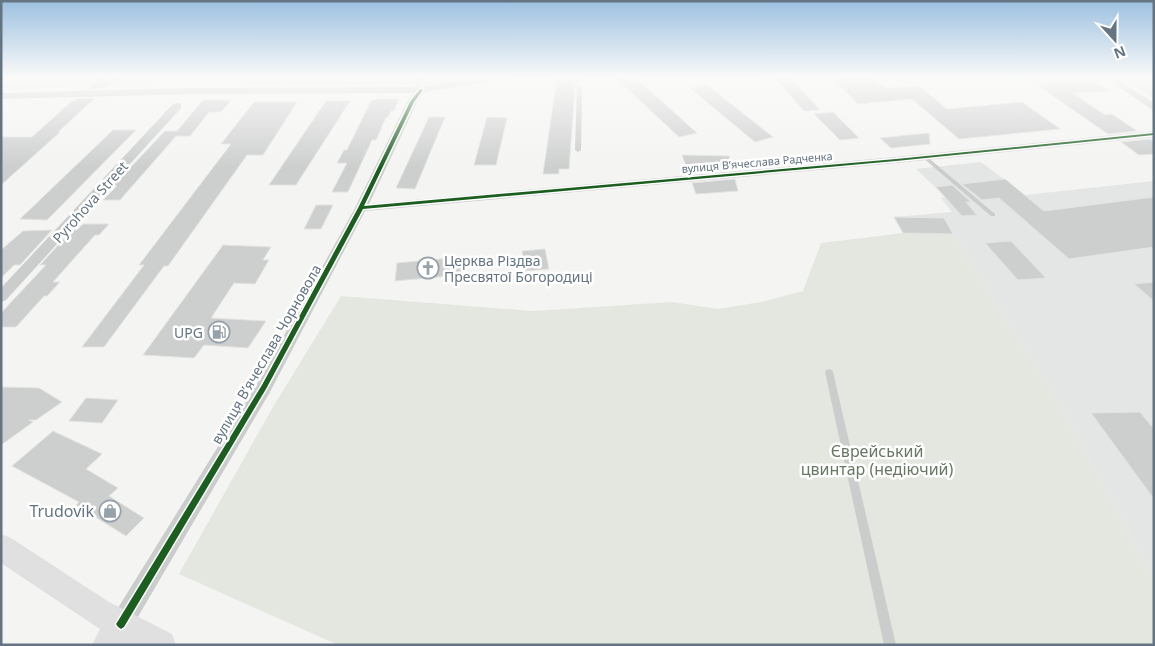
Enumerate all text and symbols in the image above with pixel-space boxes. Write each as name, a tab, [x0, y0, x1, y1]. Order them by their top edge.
north arrow	[1090, 15, 1140, 65]
text: N	[1111, 42, 1129, 64]
street label: вулиця Вʼячеслава Радченка	[681, 148, 833, 176]
street label: Pyrohova Street	[48, 157, 132, 247]
place label: Церква Різдва Пресвятої Богородиці	[444, 251, 593, 286]
church icon: Церква Різдва Пресвятої Богородиці	[416, 256, 440, 280]
street label: вулиця Вʼячеслава Чорновола	[207, 261, 325, 447]
fuel station icon: UPG	[207, 320, 231, 344]
place label: UPG	[174, 323, 203, 342]
park label: Єврейський цвинтар (недіючий)	[801, 440, 954, 480]
shop icon: Trudovik	[98, 499, 122, 523]
place label: Trudovik	[29, 500, 94, 522]

